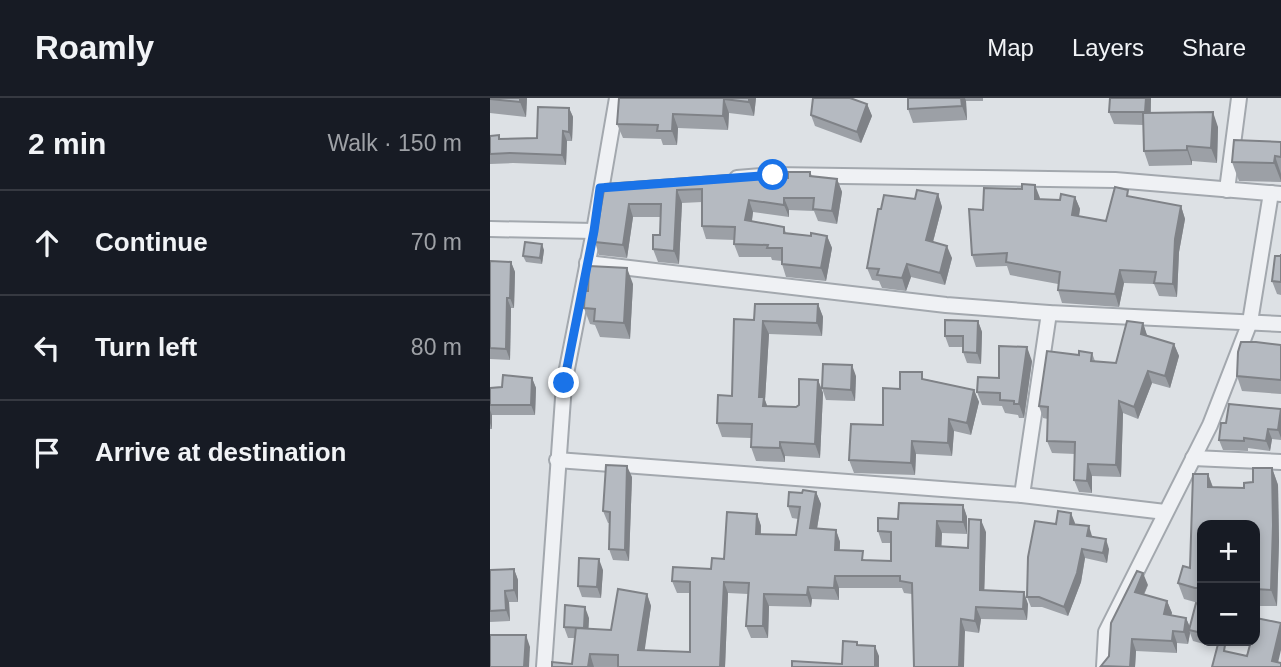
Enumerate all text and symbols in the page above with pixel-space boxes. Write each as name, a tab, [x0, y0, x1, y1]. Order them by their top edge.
text: Roamly	[35, 29, 154, 66]
text: Map	[987, 34, 1034, 61]
text: Layers	[1072, 34, 1144, 61]
text: Share	[1182, 34, 1246, 61]
text: 2 min	[28, 127, 106, 160]
text: Walk · 150 m	[327, 130, 462, 156]
route start	[757, 159, 788, 190]
icon: ahead	[28, 224, 66, 262]
text: Continue	[95, 227, 208, 257]
text: 70 m	[411, 229, 462, 255]
icon: left	[28, 329, 66, 367]
text: Turn left	[95, 332, 197, 362]
text: 80 m	[411, 334, 462, 360]
route end	[548, 367, 579, 398]
icon: arrive	[28, 434, 66, 472]
text: Arrive at destination	[95, 437, 346, 467]
map controls	[1197, 520, 1260, 646]
button: +	[1197, 520, 1260, 583]
button: −	[1197, 583, 1260, 646]

